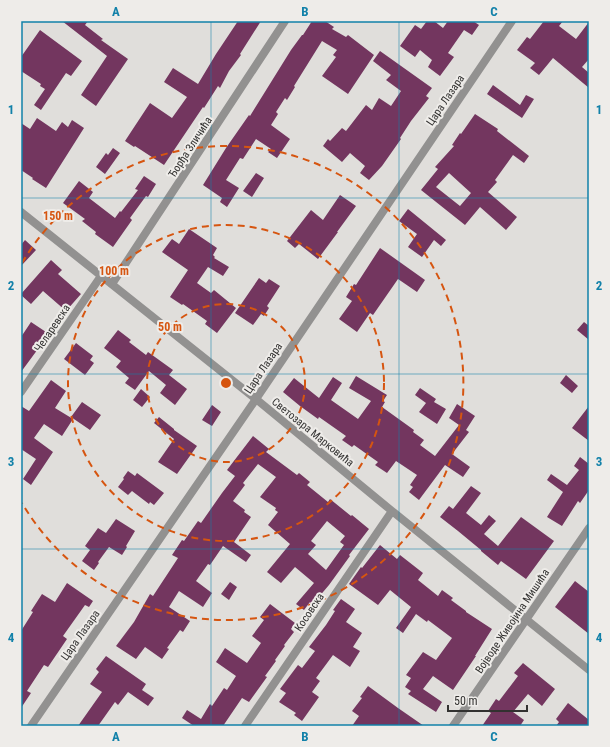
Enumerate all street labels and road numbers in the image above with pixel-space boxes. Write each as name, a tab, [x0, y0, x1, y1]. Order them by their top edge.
street label: Цара Лазара	[424, 72, 467, 128]
street label: Ђорђа Зличића	[166, 114, 215, 180]
street label: Челаревска	[32, 302, 73, 354]
street label: Цара Лазара	[242, 340, 285, 396]
street label: Светозара Марковића	[269, 395, 356, 469]
street label: Војводе Живојина Мишића	[473, 567, 552, 676]
street label: Косовска	[292, 591, 327, 634]
street label: Цара Лазара	[58, 608, 102, 663]

